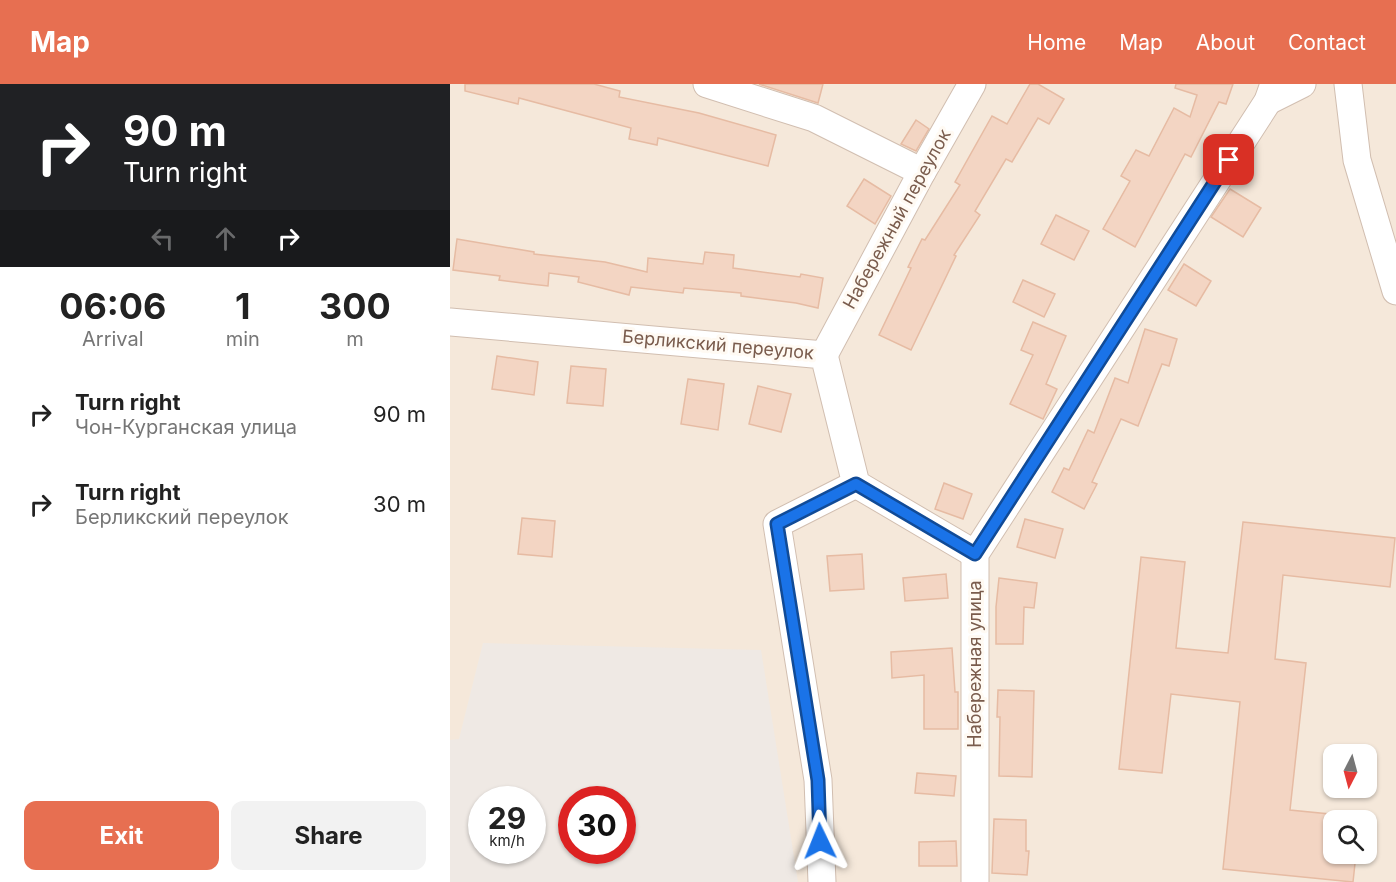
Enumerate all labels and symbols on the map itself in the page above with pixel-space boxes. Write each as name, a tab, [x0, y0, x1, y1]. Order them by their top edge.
street label: Набережный переулок	[838, 125, 955, 312]
pin	[1203, 134, 1254, 185]
street label: Берликский переулок	[621, 326, 815, 363]
street label: Набережная улица	[964, 580, 985, 748]
north arrow	[1323, 744, 1377, 798]
speed limit sign: 30	[558, 786, 636, 864]
position arrow	[788, 809, 852, 873]

